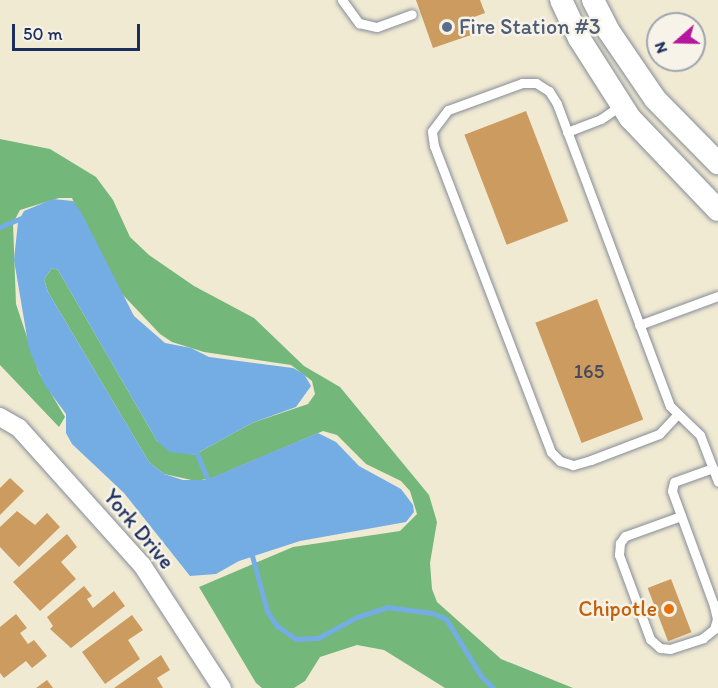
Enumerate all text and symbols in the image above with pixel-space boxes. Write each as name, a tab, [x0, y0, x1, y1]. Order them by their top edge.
scale bar	[15, 12, 142, 50]
north arrow	[646, 12, 706, 72]
place label: Fire Station #3	[459, 14, 601, 40]
marker: Fire Station #3	[440, 20, 454, 34]
text: 50 m	[23, 23, 63, 45]
text: N	[650, 39, 671, 56]
house number: 165	[574, 359, 604, 383]
street label: York Drive	[98, 483, 180, 575]
place label: Chipotle	[578, 596, 657, 622]
marker: Chipotle	[662, 602, 676, 616]

